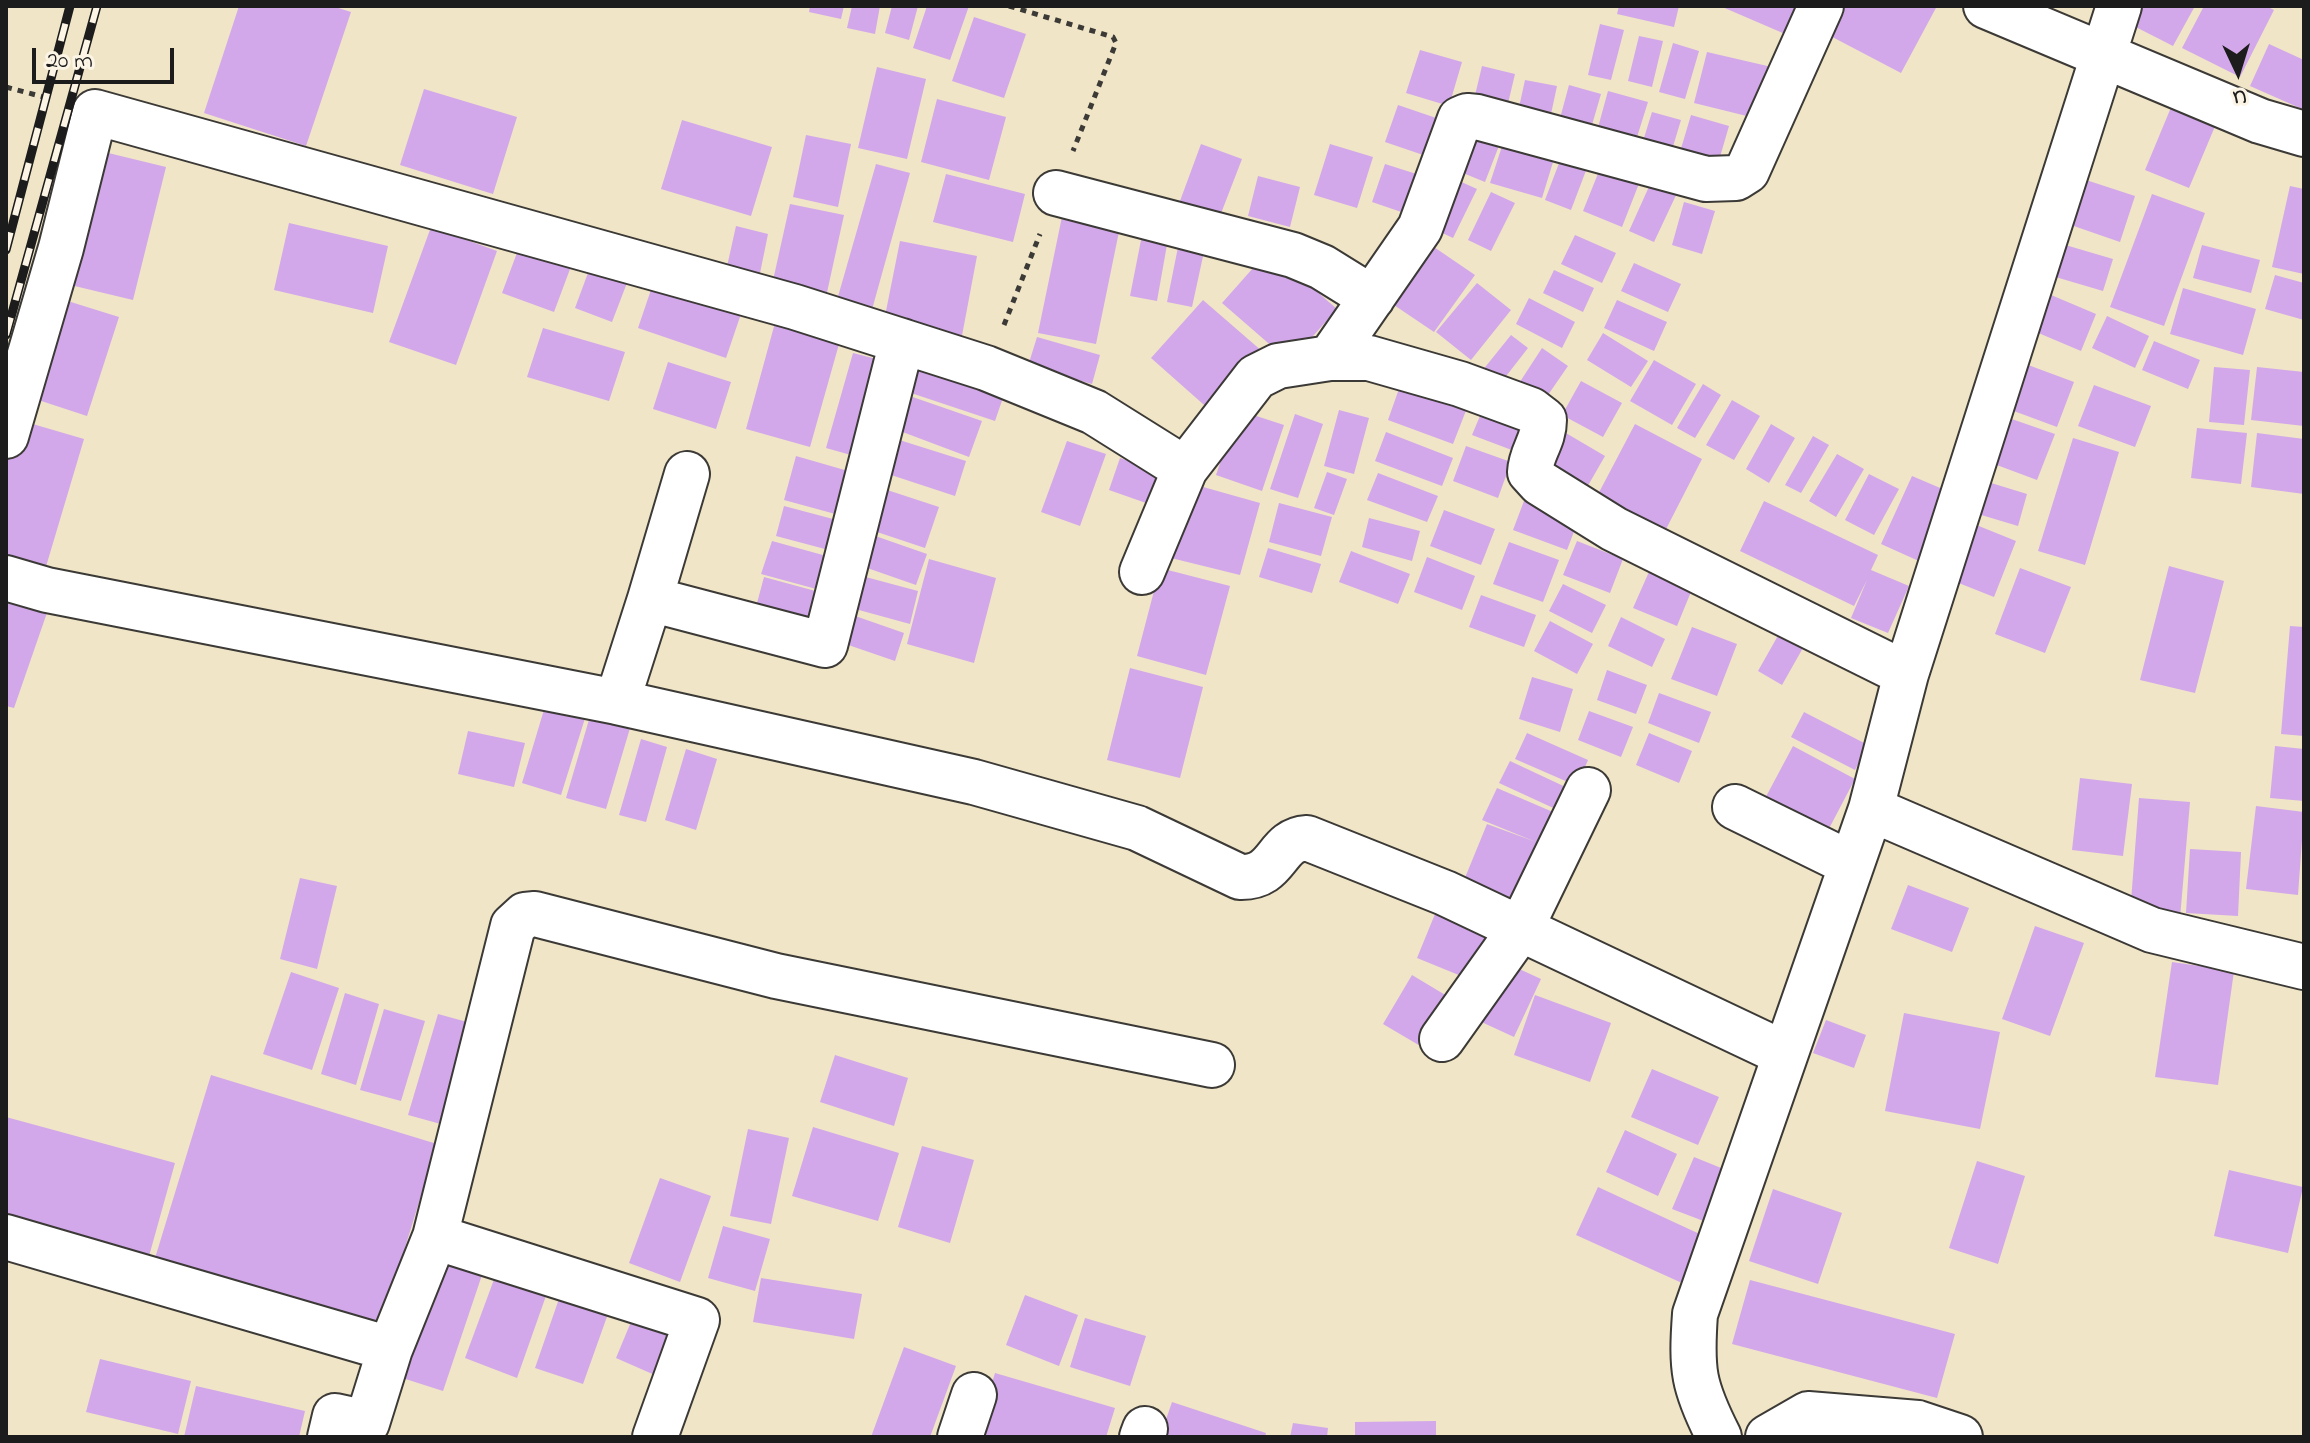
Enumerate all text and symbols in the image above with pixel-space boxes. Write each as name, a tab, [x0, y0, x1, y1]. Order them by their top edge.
scale bar	[36, 32, 178, 82]
north arrow	[2198, 32, 2278, 112]
text: 20 m	[46, 44, 93, 79]
text: U	[2232, 79, 2248, 112]

